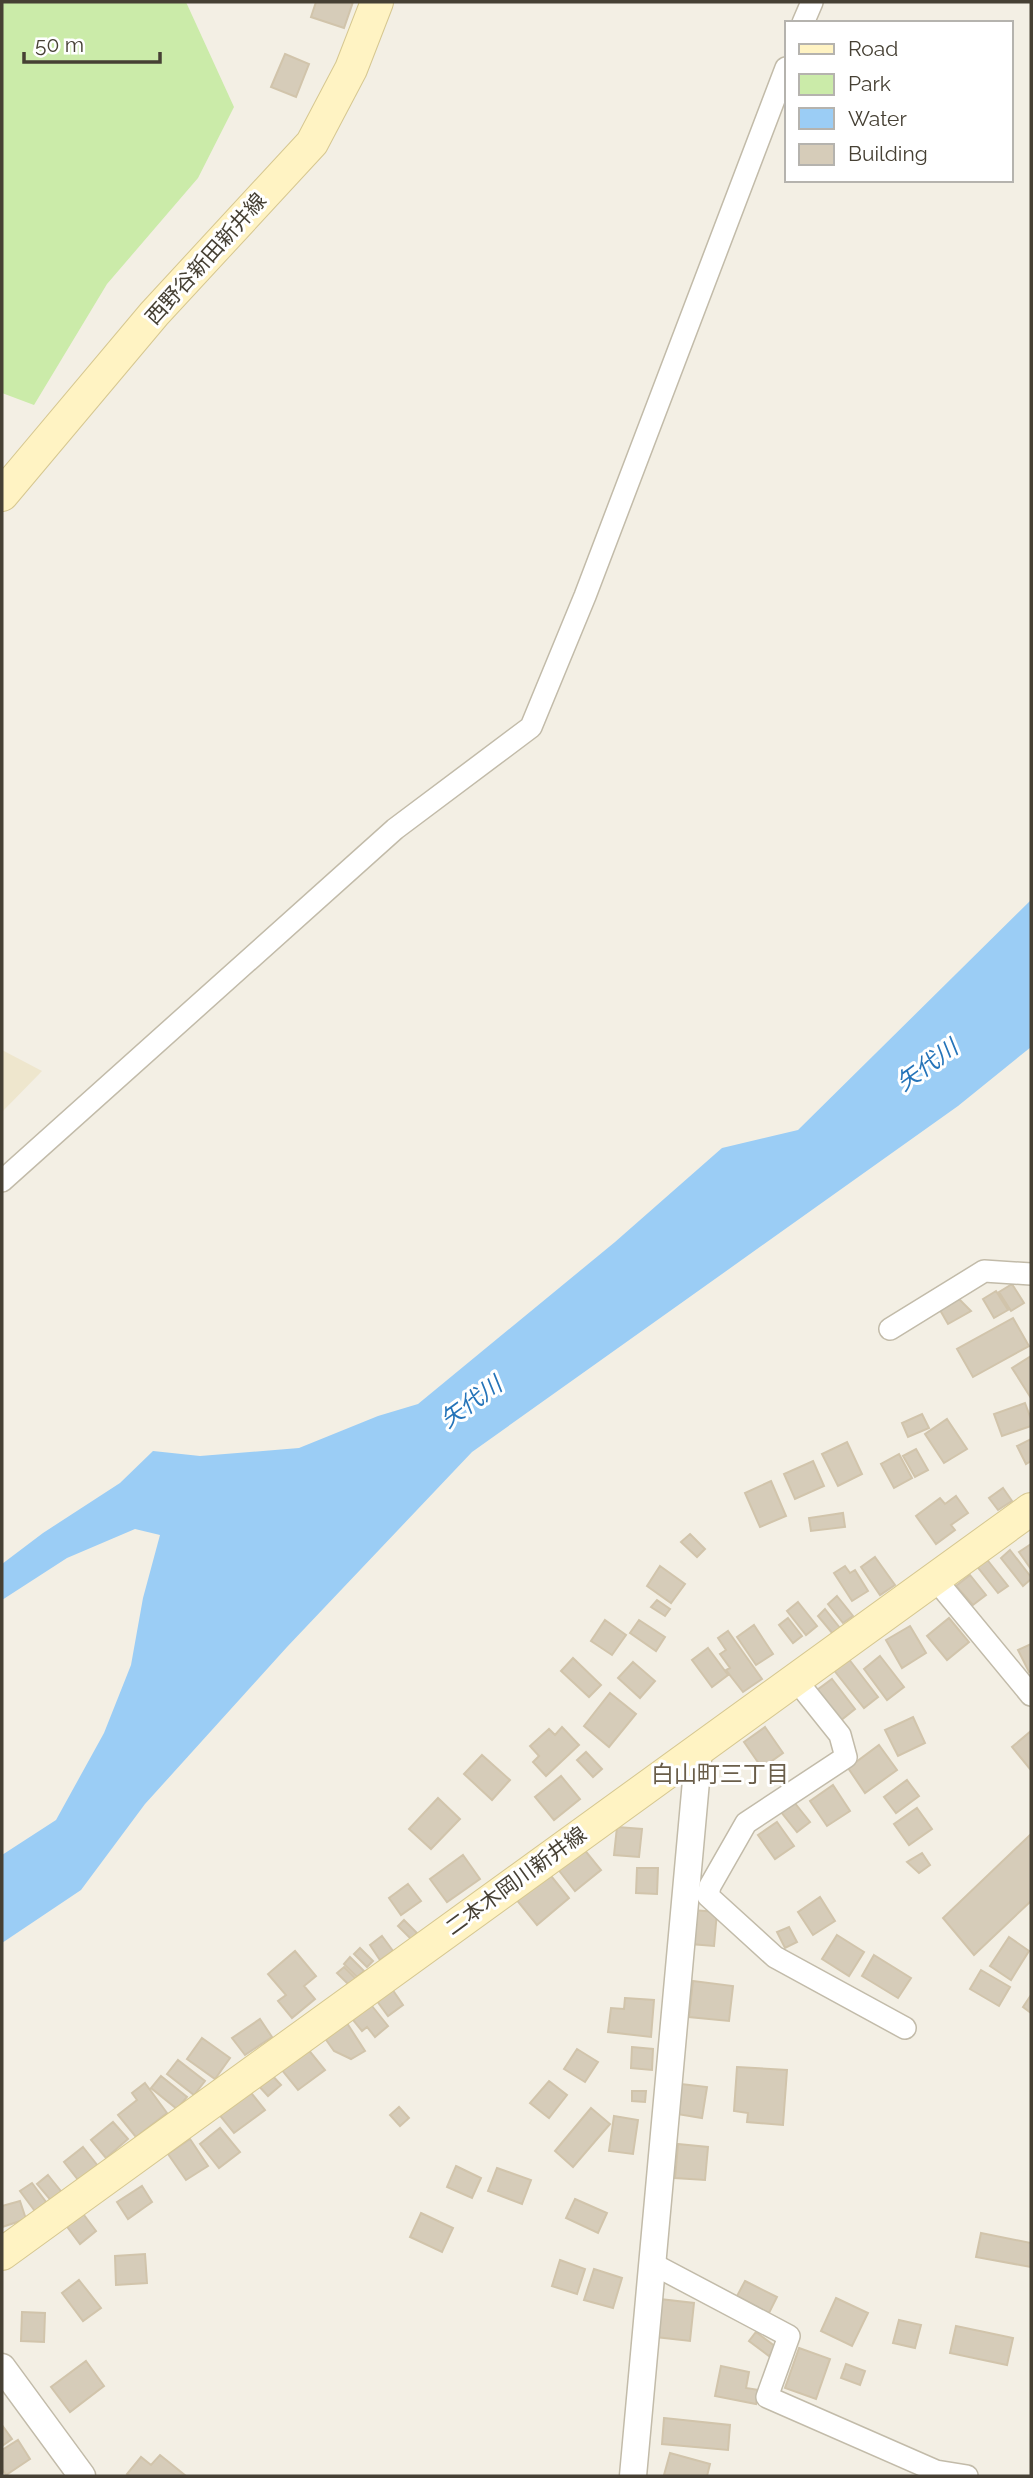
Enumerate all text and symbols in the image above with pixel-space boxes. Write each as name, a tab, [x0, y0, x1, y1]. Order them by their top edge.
scale bar	[24, 21, 161, 65]
legend	[785, 21, 1012, 182]
text: 50 m	[35, 32, 84, 57]
text: Road	[848, 36, 898, 61]
text: Park	[848, 71, 891, 96]
text: Water	[848, 106, 907, 131]
text: Building	[848, 141, 928, 166]
street label: 西野谷新田新井線	[140, 188, 271, 329]
water label: 矢代川	[891, 1032, 965, 1096]
water label: 矢代川	[435, 1369, 509, 1433]
district label: 白山町三丁目	[651, 1760, 789, 1787]
street label: 二本木岡川新井線	[440, 1821, 591, 1940]

